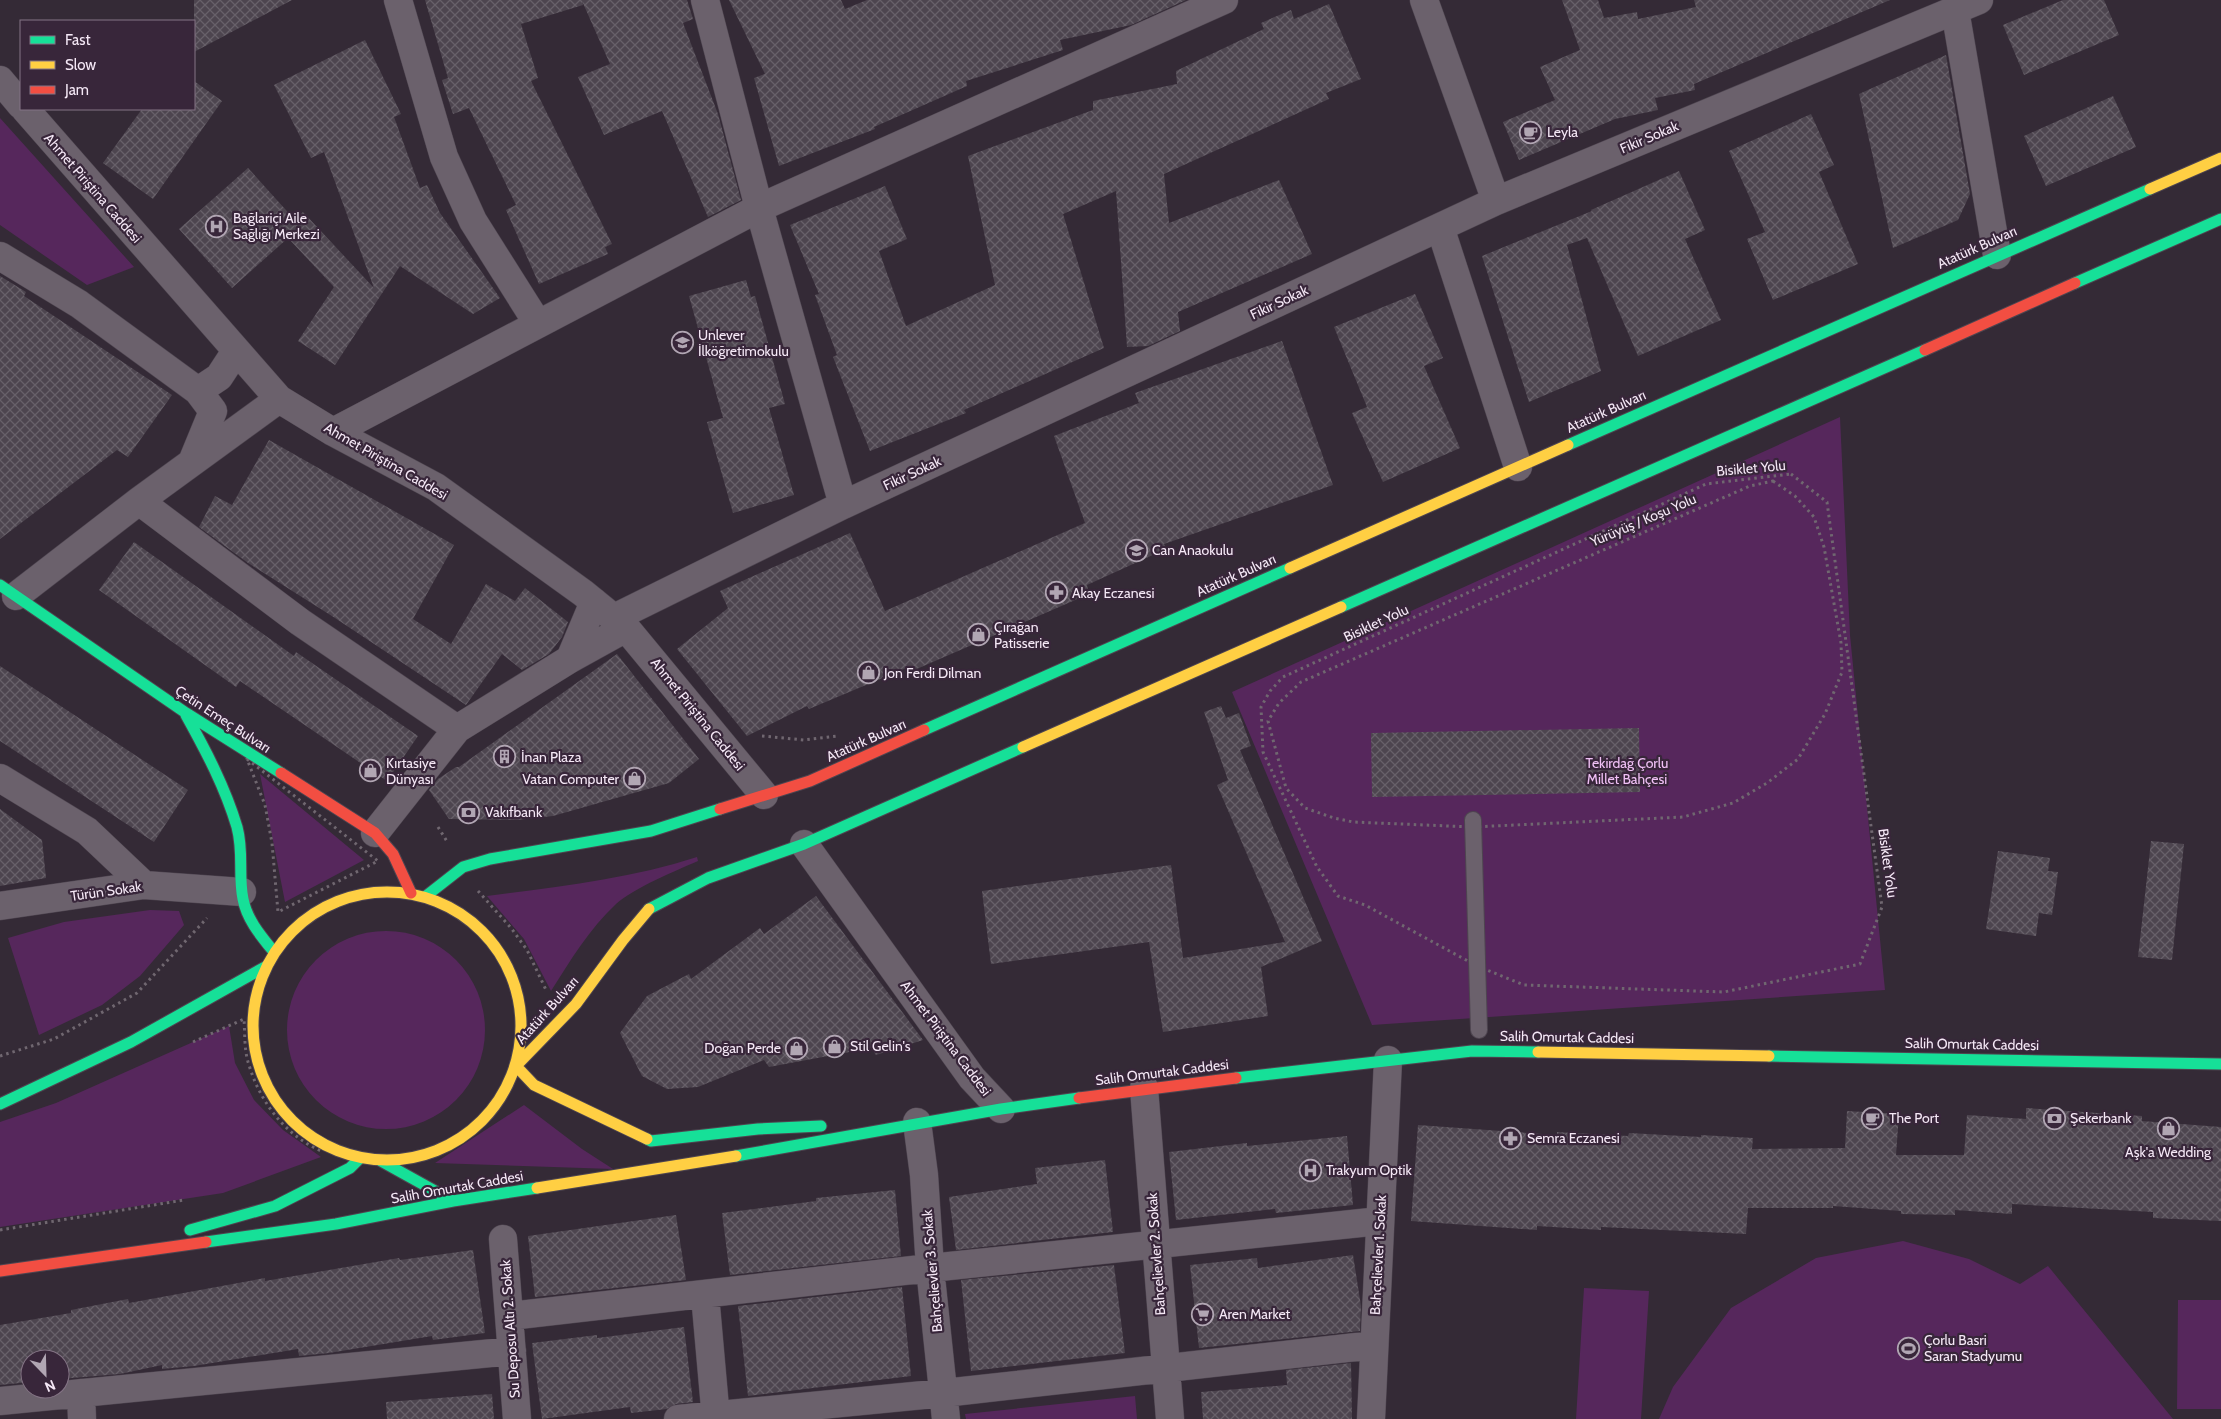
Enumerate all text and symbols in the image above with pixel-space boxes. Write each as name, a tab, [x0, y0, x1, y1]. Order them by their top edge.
legend	[20, 20, 195, 110]
text: Fast	[65, 31, 90, 49]
text: Slow	[65, 56, 96, 74]
text: Jam	[64, 81, 89, 99]
street label: Fikir Sokak	[1617, 116, 1682, 157]
cafe icon: Leyla	[1519, 120, 1543, 144]
place label: Leyla	[1547, 123, 1578, 141]
street label: Ahmet Piriştina Caddesi	[40, 129, 146, 247]
place label: Bağlariçi Aile Sağlığı Merkezi	[233, 209, 320, 243]
hospital icon: Bağlariçi Aile Sağlığı Merkezi	[205, 214, 229, 238]
street label: Atatürk Bulvarı	[1934, 221, 2020, 273]
street label: Fikir Sokak	[1247, 280, 1312, 323]
place label: Unlever İlköğretimokulu	[698, 326, 789, 360]
school or university icon: Unlever İlköğretimokulu	[670, 331, 694, 355]
street label: Atatürk Bulvarı	[1563, 385, 1649, 437]
street label: Ahmet Piriştina Caddesi	[321, 418, 451, 504]
street label: Fikir Sokak	[880, 451, 945, 494]
street label: Bisiklet Yolu	[1716, 456, 1786, 480]
street label: Yürüyüş / Koşu Yolu	[1586, 490, 1699, 551]
school or university icon: Can Anaokulu	[1124, 538, 1148, 562]
place label: Can Anaokulu	[1152, 541, 1233, 559]
street label: Atatürk Bulvarı	[1193, 549, 1279, 601]
pharmacy icon: Akay Eczanesi	[1044, 581, 1068, 605]
place label: Akay Eczanesi	[1072, 584, 1154, 602]
street label: Bisiklet Yolu	[1341, 600, 1411, 646]
place label: Çırağan Patisserie	[994, 618, 1049, 652]
shop icon: Çırağan Patisserie	[966, 623, 990, 647]
street label: Ahmet Piriştina Caddesi	[647, 654, 749, 774]
shop icon: Jon Ferdi Dilman	[856, 661, 880, 685]
place label: Jon Ferdi Dilman	[883, 664, 981, 682]
street label: Çetin Emeç Bulvarı	[172, 681, 274, 757]
street label: Atatürk Bulvarı	[823, 714, 909, 766]
building icon: İnan Plaza	[493, 745, 517, 769]
place label: İnan Plaza	[521, 748, 582, 766]
place label: Kırtasiye Dünyası	[386, 754, 436, 788]
park label: Tekirdağ Çorlu Millet Bahçesi	[1586, 754, 1668, 788]
shop icon: Kırtasiye Dünyası	[358, 759, 382, 783]
shop icon: Vatan Computer	[623, 767, 647, 791]
place label: Vatan Computer	[522, 770, 620, 788]
bank icon: Vakıfbank	[457, 800, 481, 824]
place label: Vakıfbank	[485, 803, 543, 821]
street label: Bisiklet Yolu	[1874, 827, 1902, 899]
street label: Türün Sokak	[69, 877, 143, 905]
street label: Atatürk Bulvarı	[512, 972, 582, 1048]
street label: Ahmet Piriştina Caddesi	[897, 977, 995, 1099]
street label: Salih Omurtak Caddesi	[1500, 1027, 1634, 1047]
shop icon: Stil Gelin's	[822, 1034, 846, 1058]
street label: Salih Omurtak Caddesi	[1905, 1034, 2039, 1054]
shop icon: Doğan Perde	[785, 1036, 809, 1060]
place label: Stil Gelin's	[850, 1037, 911, 1055]
place label: Doğan Perde	[704, 1039, 781, 1057]
street label: Salih Omurtak Caddesi	[1094, 1055, 1230, 1089]
cafe icon: The Port	[1861, 1106, 1885, 1130]
bank icon: Şekerbank	[2042, 1106, 2066, 1130]
place label: The Port	[1889, 1109, 1939, 1127]
place label: Şekerbank	[2070, 1109, 2132, 1127]
shop icon: Aşk'a Wedding	[2156, 1117, 2180, 1141]
pharmacy icon: Semra Eczanesi	[1499, 1126, 1523, 1150]
place label: Semra Eczanesi	[1527, 1129, 1620, 1147]
place label: Aşk'a Wedding	[2125, 1143, 2212, 1161]
hospital icon: Trakyum Optik	[1298, 1158, 1322, 1182]
place label: Trakyum Optik	[1326, 1161, 1412, 1179]
street label: Salih Omurtak Caddesi	[389, 1166, 525, 1208]
street label: Bahçelievler 2. Sokak	[1143, 1191, 1169, 1316]
street label: Bahçelievler 1. Sokak	[1366, 1194, 1390, 1315]
street label: Bahçelievler 3. Sokak	[918, 1208, 946, 1333]
street label: Su Deposu Altı 2. Sokak	[496, 1258, 524, 1399]
supermarket icon: Aren Market	[1191, 1302, 1215, 1326]
place label: Aren Market	[1219, 1305, 1291, 1323]
place label: Çorlu Basri Saran Stadyumu	[1924, 1331, 2022, 1365]
sports icon: Çorlu Basri Saran Stadyumu	[1896, 1336, 1920, 1360]
north arrow	[20, 1349, 70, 1399]
text: N	[42, 1376, 58, 1396]

